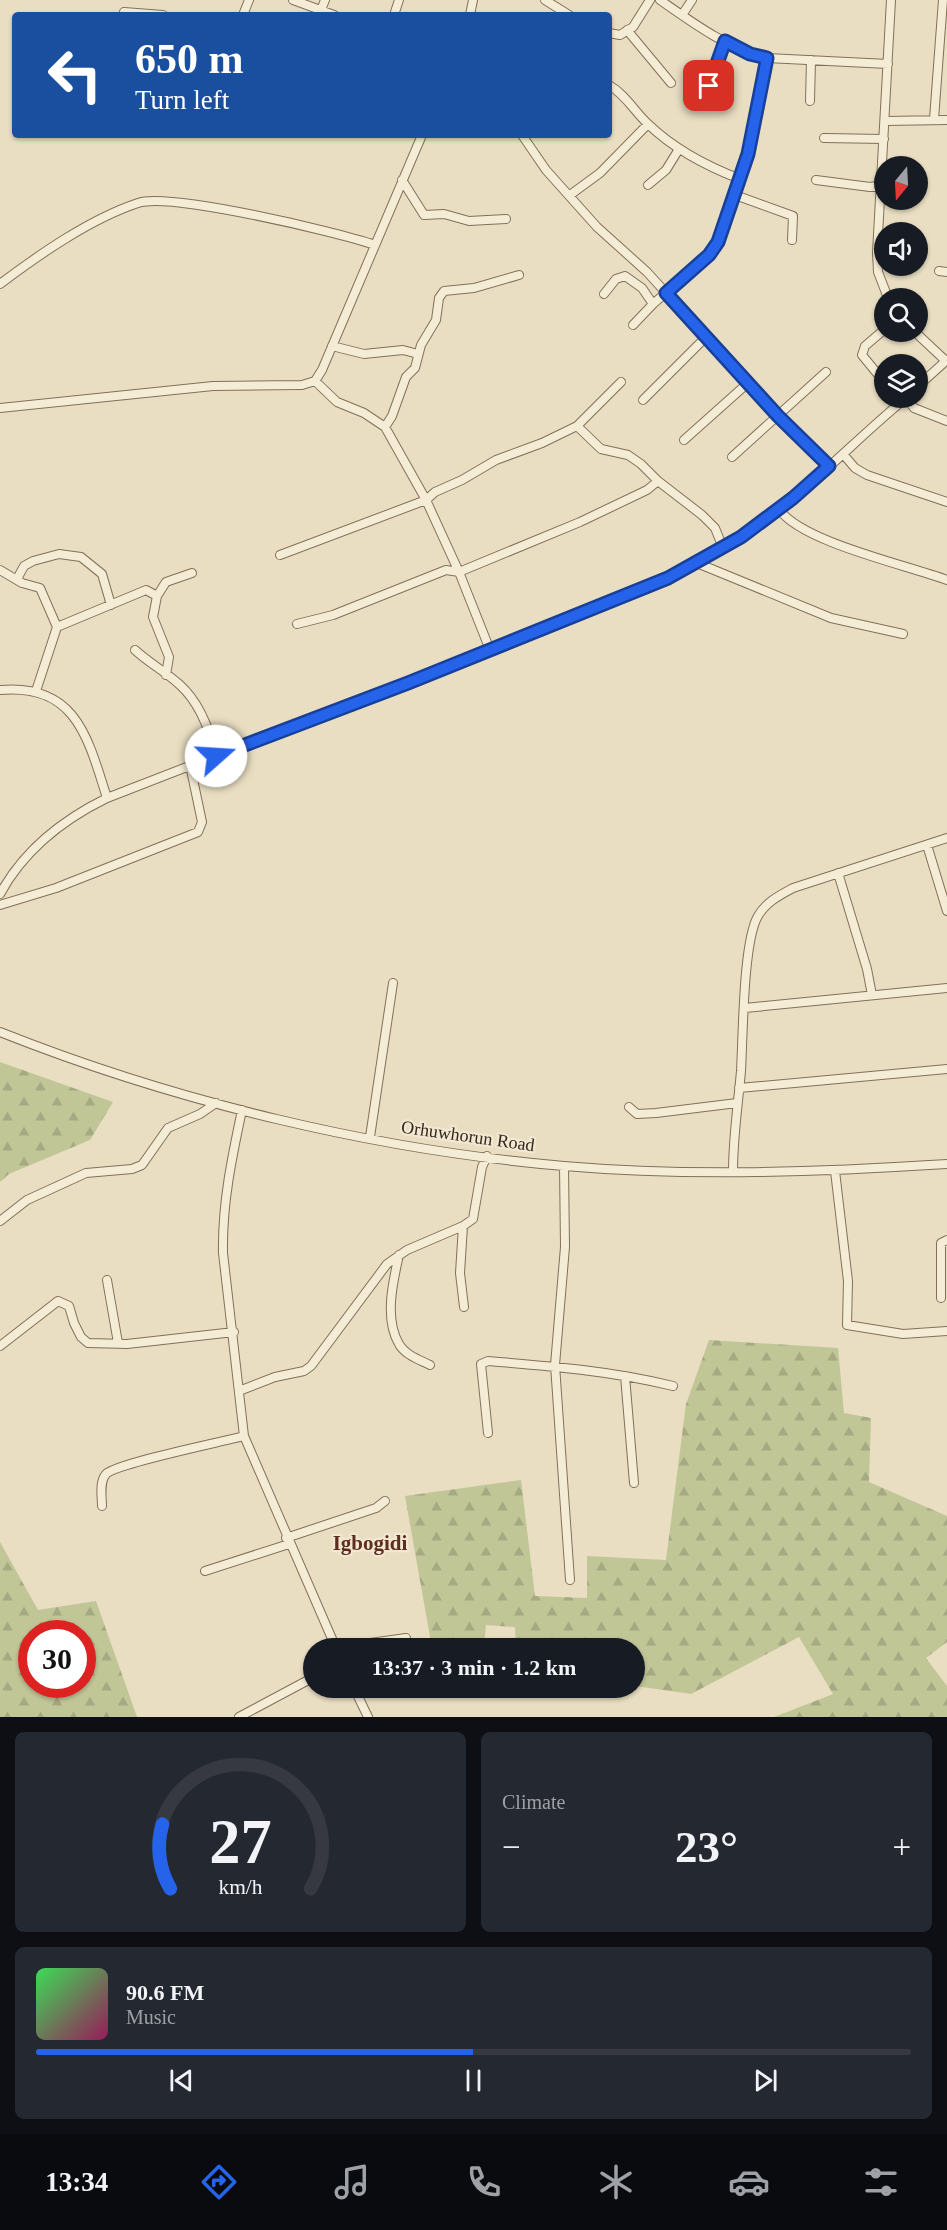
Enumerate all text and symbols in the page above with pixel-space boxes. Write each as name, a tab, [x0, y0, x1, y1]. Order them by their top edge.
icon: left	[36, 36, 114, 114]
text: 650 m	[135, 36, 244, 82]
pin	[683, 60, 734, 111]
icon: arrive	[692, 69, 725, 102]
text: Turn left	[135, 85, 229, 115]
north arrow	[874, 156, 928, 210]
map controls	[874, 156, 928, 408]
button: sound	[874, 222, 928, 276]
button: search	[874, 288, 928, 342]
button: layers	[874, 354, 928, 408]
position arrow	[184, 724, 248, 788]
street label: Orhuwhorun Road	[400, 1117, 536, 1155]
district label: Igbogidi	[333, 1531, 408, 1555]
speed limit sign: 30	[18, 1620, 96, 1698]
text: 13:37 · 3 min · 1.2 km	[372, 1655, 576, 1680]
text: Climate	[502, 1791, 565, 1813]
text: 27	[209, 1807, 272, 1876]
text: 23°	[675, 1822, 738, 1872]
text: −	[502, 1829, 521, 1865]
text: +	[892, 1829, 911, 1865]
text: km/h	[218, 1875, 263, 1899]
text: 90.6 FM	[126, 1980, 204, 2005]
text: Music	[126, 2006, 176, 2028]
icon: previous	[165, 2064, 198, 2097]
icon: pause	[457, 2064, 490, 2097]
icon: next	[749, 2064, 782, 2097]
icon: directions	[198, 2161, 240, 2203]
icon: music	[331, 2161, 373, 2203]
icon: phone	[463, 2161, 505, 2203]
icon: climate	[595, 2161, 637, 2203]
icon: car	[728, 2161, 770, 2203]
icon: filters	[860, 2161, 902, 2203]
text: 13:34	[45, 2167, 108, 2197]

